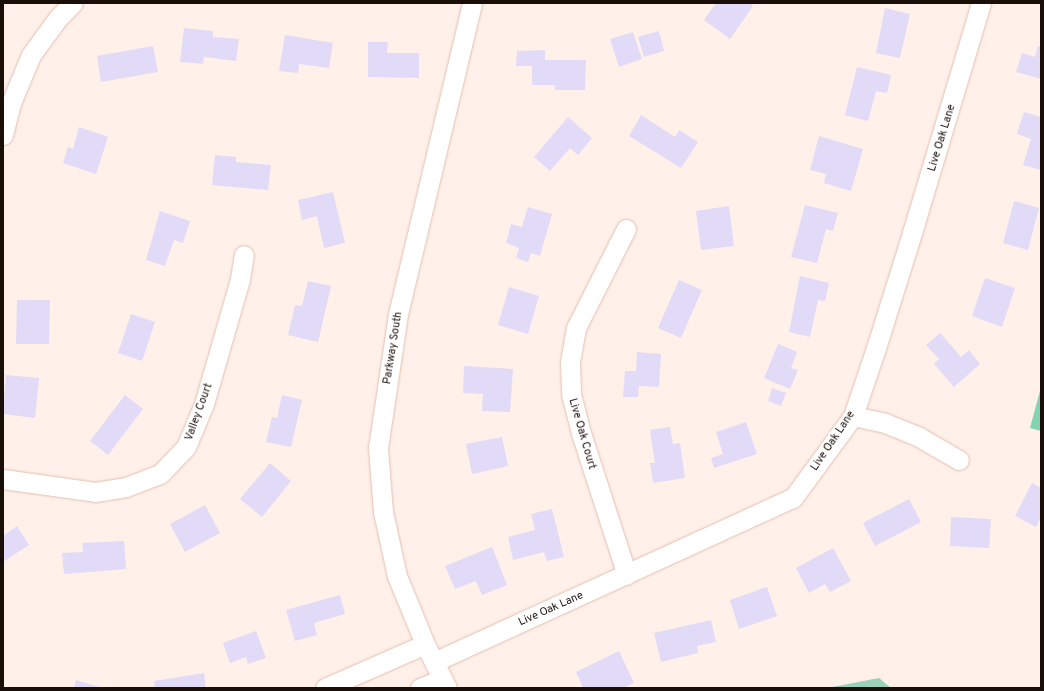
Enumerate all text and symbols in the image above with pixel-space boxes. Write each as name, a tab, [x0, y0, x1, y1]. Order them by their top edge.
street label: Live Oak Lane	[926, 103, 958, 173]
street label: Parkway South	[381, 311, 405, 385]
street label: Valley Court	[182, 381, 216, 443]
street label: Live Oak Court	[566, 397, 598, 471]
street label: Live Oak Lane	[808, 409, 858, 473]
street label: Live Oak Lane	[517, 589, 585, 629]

